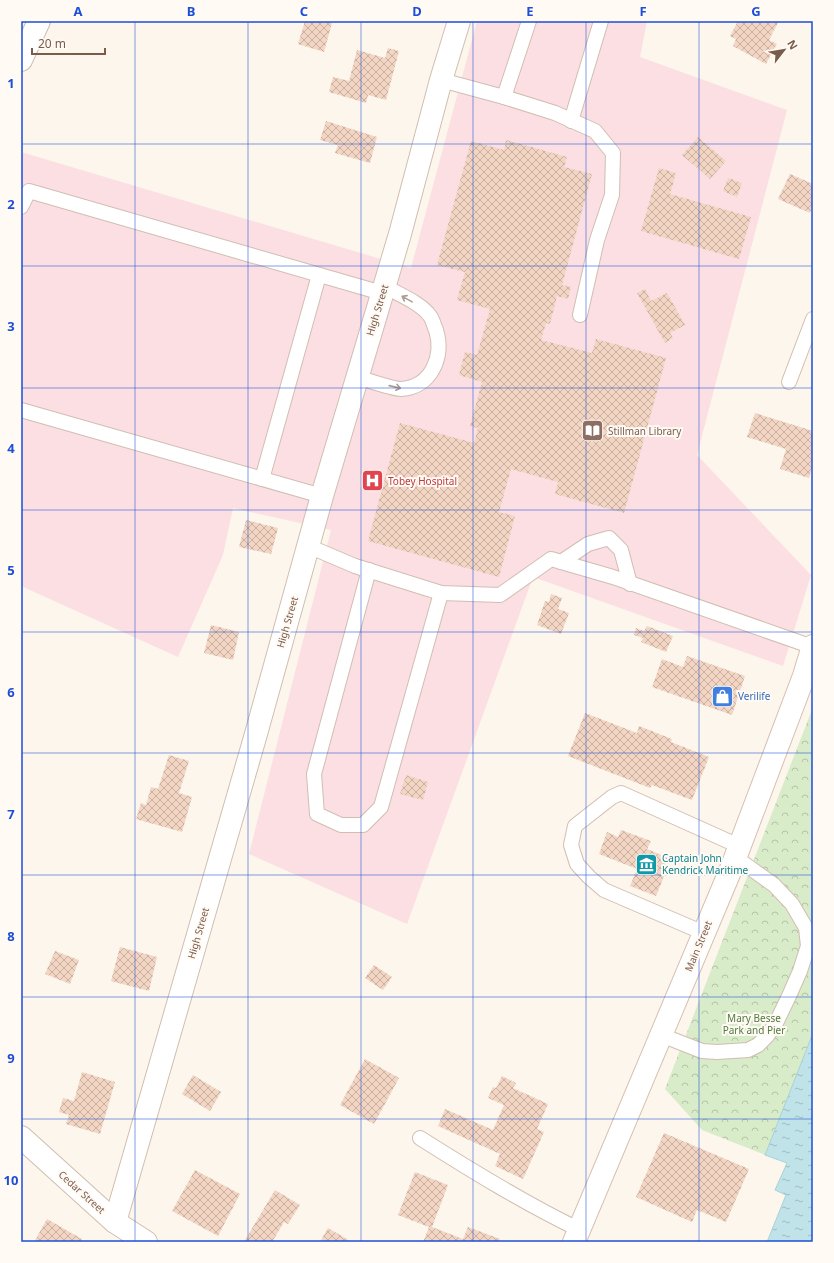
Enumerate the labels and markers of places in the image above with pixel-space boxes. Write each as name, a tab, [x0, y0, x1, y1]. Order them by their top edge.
library icon: Stillman Library	[579, 418, 605, 444]
place label: Stillman Library	[608, 424, 682, 438]
hospital icon: Tobey Hospital	[359, 468, 385, 494]
place label: Tobey Hospital	[388, 474, 457, 488]
shop icon: Verilife	[709, 683, 735, 709]
place label: Verilife	[738, 689, 771, 703]
museum icon: Captain John Kendrick Maritime	[633, 851, 659, 877]
place label: Captain John Kendrick Maritime	[662, 851, 749, 877]

